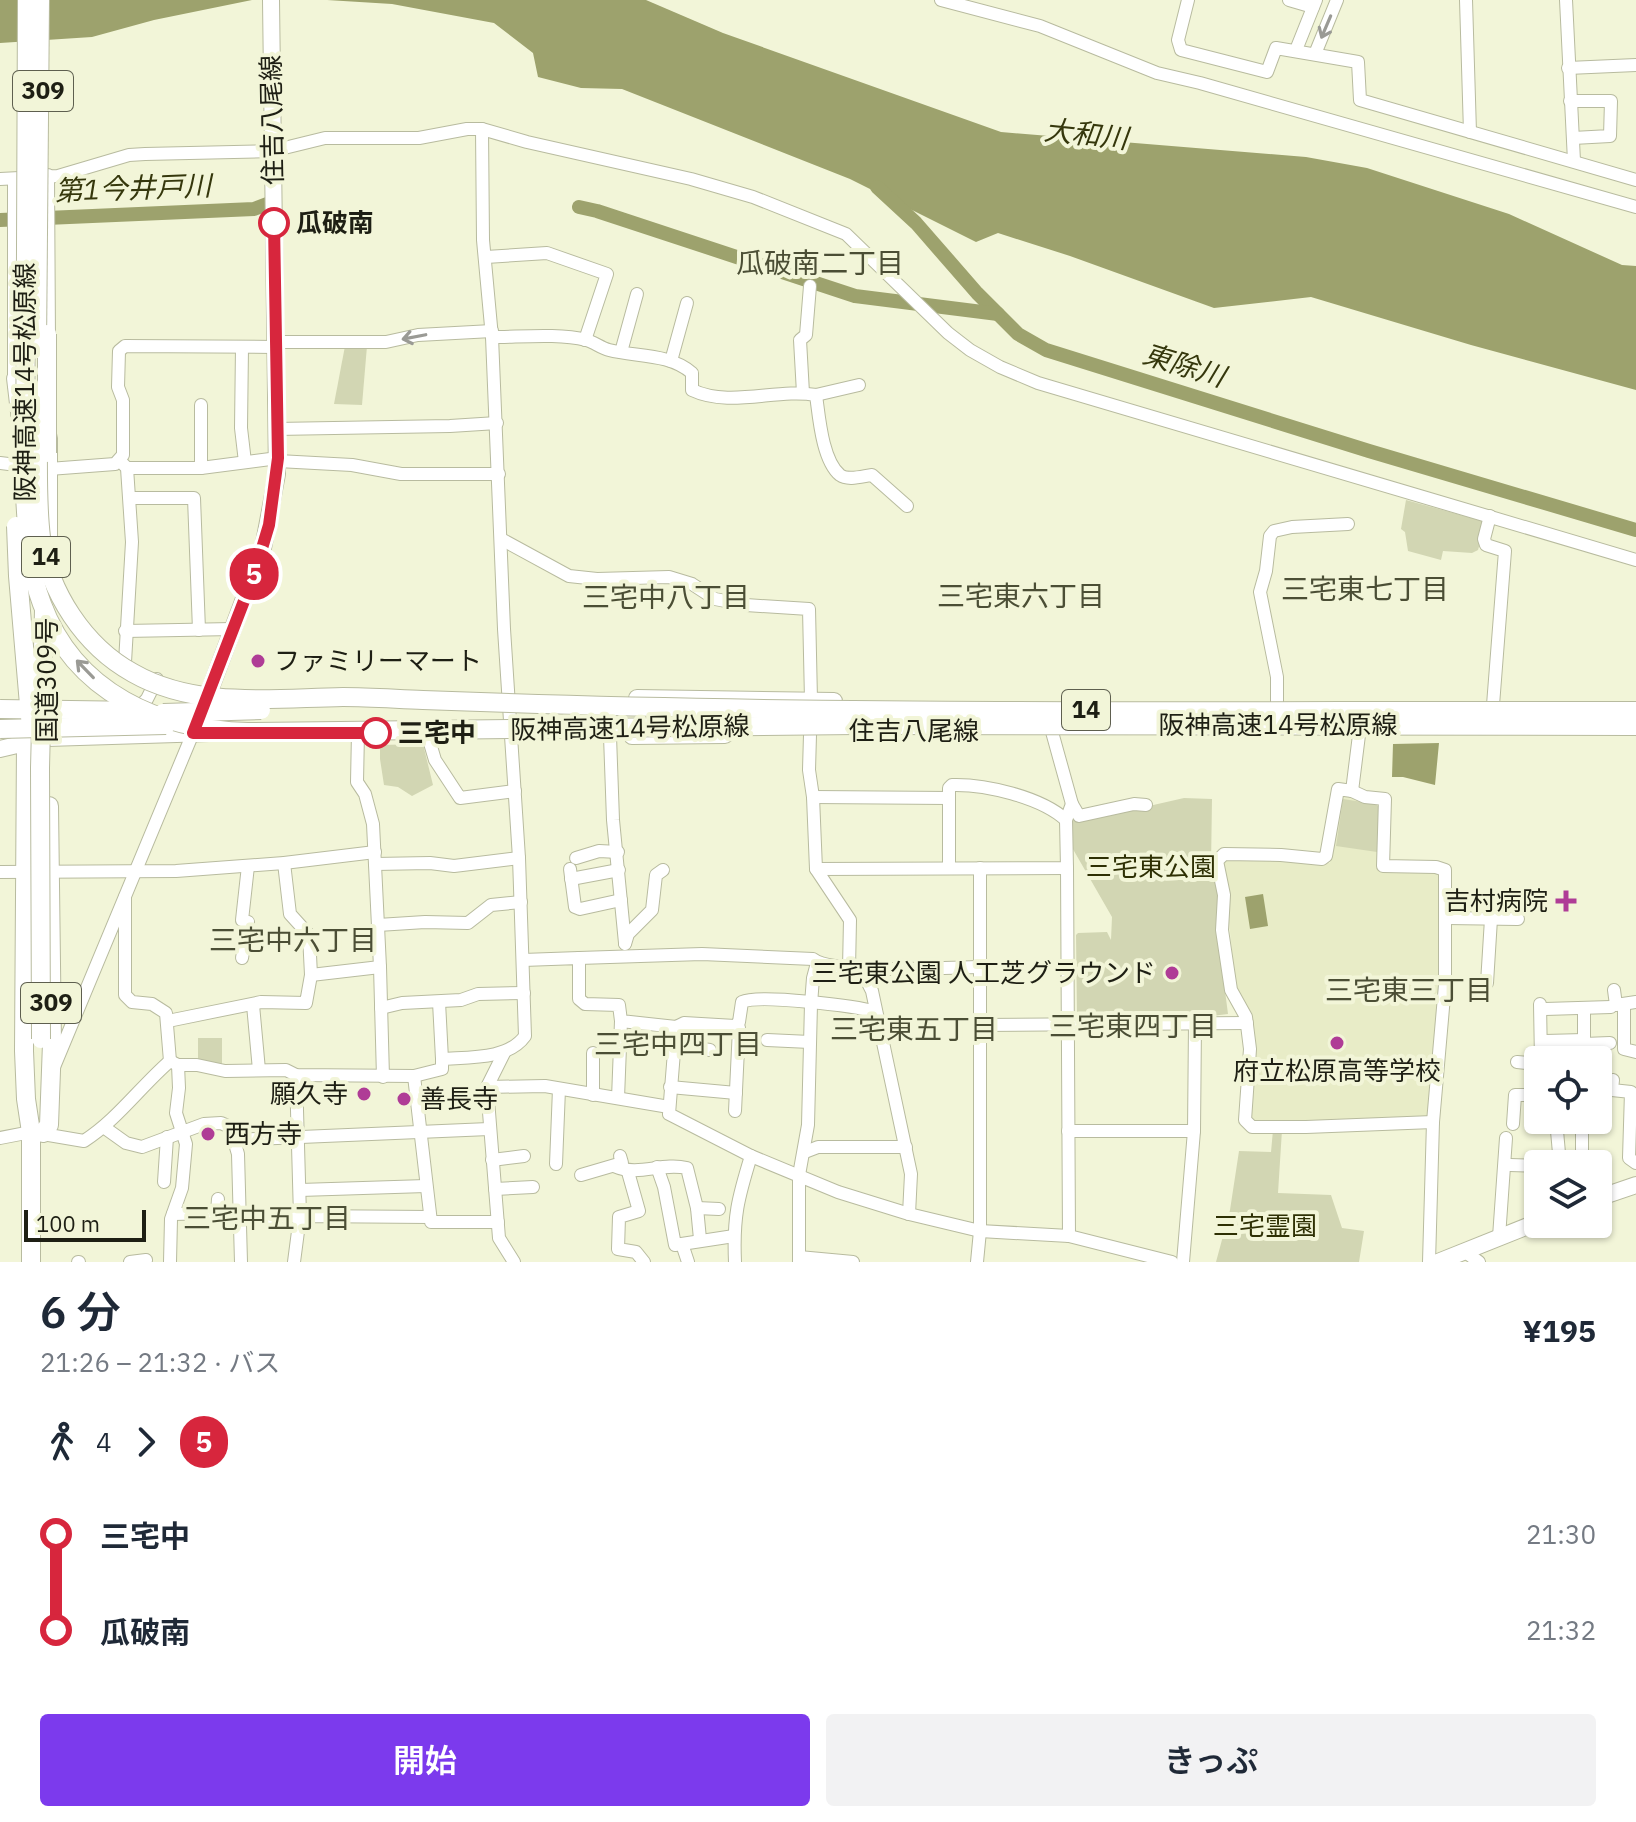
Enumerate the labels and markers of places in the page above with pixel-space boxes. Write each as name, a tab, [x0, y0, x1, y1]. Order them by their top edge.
place label: 瓜破南	[296, 205, 374, 239]
marker: 瓜破南	[259, 208, 289, 238]
place label: ファミリーマート	[274, 643, 482, 677]
marker: ファミリーマート	[249, 652, 267, 670]
place label: 三宅中	[398, 715, 476, 749]
marker: 三宅中	[361, 718, 391, 748]
place label: 吉村病院	[1444, 883, 1548, 917]
marker: 吉村病院	[1555, 890, 1577, 912]
place label: 三宅東公園 人工芝グラウンド	[812, 955, 1156, 989]
marker: 三宅東公園 人工芝グラウンド	[1163, 964, 1181, 982]
marker: 府立松原高等学校	[1328, 1034, 1346, 1052]
place label: 府立松原高等学校	[1233, 1053, 1441, 1087]
place label: 願久寺	[270, 1076, 348, 1110]
place label: 善長寺	[420, 1081, 498, 1115]
marker: 願久寺	[355, 1085, 373, 1103]
marker: 善長寺	[395, 1090, 413, 1108]
place label: 西方寺	[224, 1116, 302, 1150]
marker: 西方寺	[199, 1125, 217, 1143]

